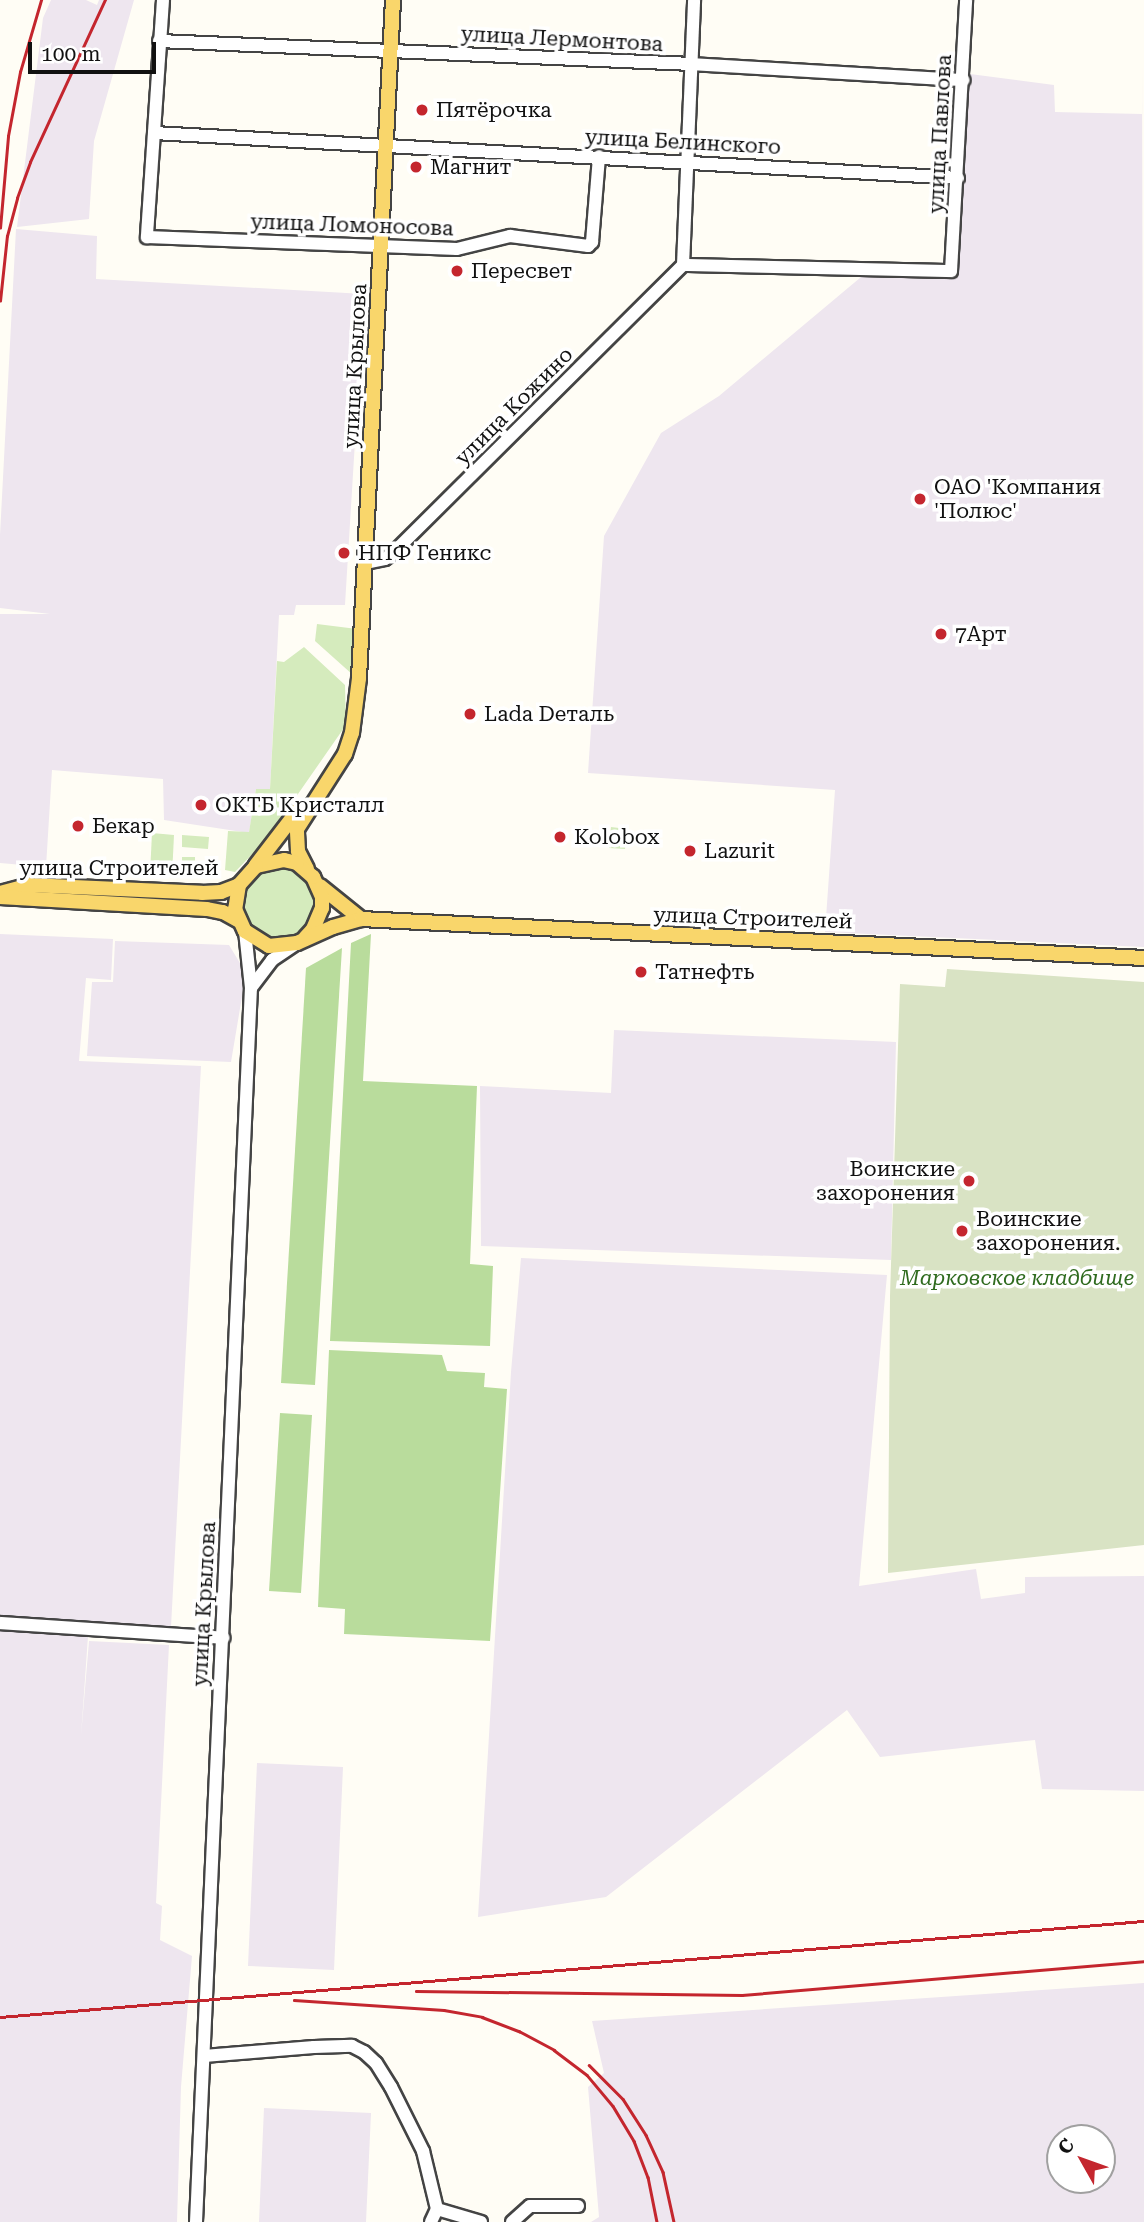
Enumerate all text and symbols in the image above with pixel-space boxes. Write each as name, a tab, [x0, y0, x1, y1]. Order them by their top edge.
street label: улица Лермонтова	[460, 21, 664, 57]
scale bar	[32, 28, 159, 72]
text: 100 m	[41, 42, 101, 66]
street label: улица Павлова	[923, 54, 957, 214]
place label: Пятёрочка	[436, 97, 552, 123]
marker: Пятёрочка	[414, 102, 430, 118]
street label: улица Белинского	[584, 124, 782, 160]
place label: Магнит	[430, 154, 512, 180]
marker: Магнит	[408, 159, 424, 175]
street label: улица Ломоносова	[250, 209, 454, 241]
place label: Пересвет	[471, 258, 572, 284]
marker: Пересвет	[449, 263, 465, 279]
street label: улица Крылова	[338, 283, 372, 449]
street label: улица Кожино	[450, 342, 578, 470]
place label: ОАО 'Компания 'Полюс'	[934, 474, 1101, 524]
marker: ОАО 'Компания 'Полюс'	[912, 491, 928, 507]
place label: НПФ Геникс	[358, 540, 491, 566]
marker: НПФ Геникс	[336, 545, 352, 561]
place label: 7Арт	[955, 621, 1007, 647]
marker: 7Арт	[933, 626, 949, 642]
place label: Lada Dеталь	[484, 701, 614, 727]
marker: Lada Dеталь	[462, 706, 478, 722]
place label: ОКТБ Кристалл	[215, 792, 384, 818]
marker: ОКТБ Кристалл	[193, 797, 209, 813]
place label: Бекар	[92, 813, 155, 839]
marker: Бекар	[70, 818, 86, 834]
place label: Kolobox	[574, 824, 659, 850]
marker: Kolobox	[552, 829, 568, 845]
place label: Lazurit	[704, 838, 775, 864]
marker: Lazurit	[682, 843, 698, 859]
street label: улица Строителей	[19, 855, 219, 881]
street label: улица Строителей	[653, 902, 853, 934]
place label: Татнефть	[655, 959, 754, 985]
marker: Татнефть	[633, 964, 649, 980]
place label: Воинские захоронения	[816, 1156, 955, 1206]
marker: Воинские захоронения	[961, 1173, 977, 1189]
place label: Воинские захоронения.	[976, 1206, 1120, 1256]
marker: Воинские захоронения.	[954, 1223, 970, 1239]
park label: Марковское кладбище	[900, 1265, 1134, 1291]
street label: улица Крылова	[187, 1521, 221, 1687]
north arrow	[1046, 2124, 1116, 2194]
text: С	[1053, 2134, 1079, 2159]

